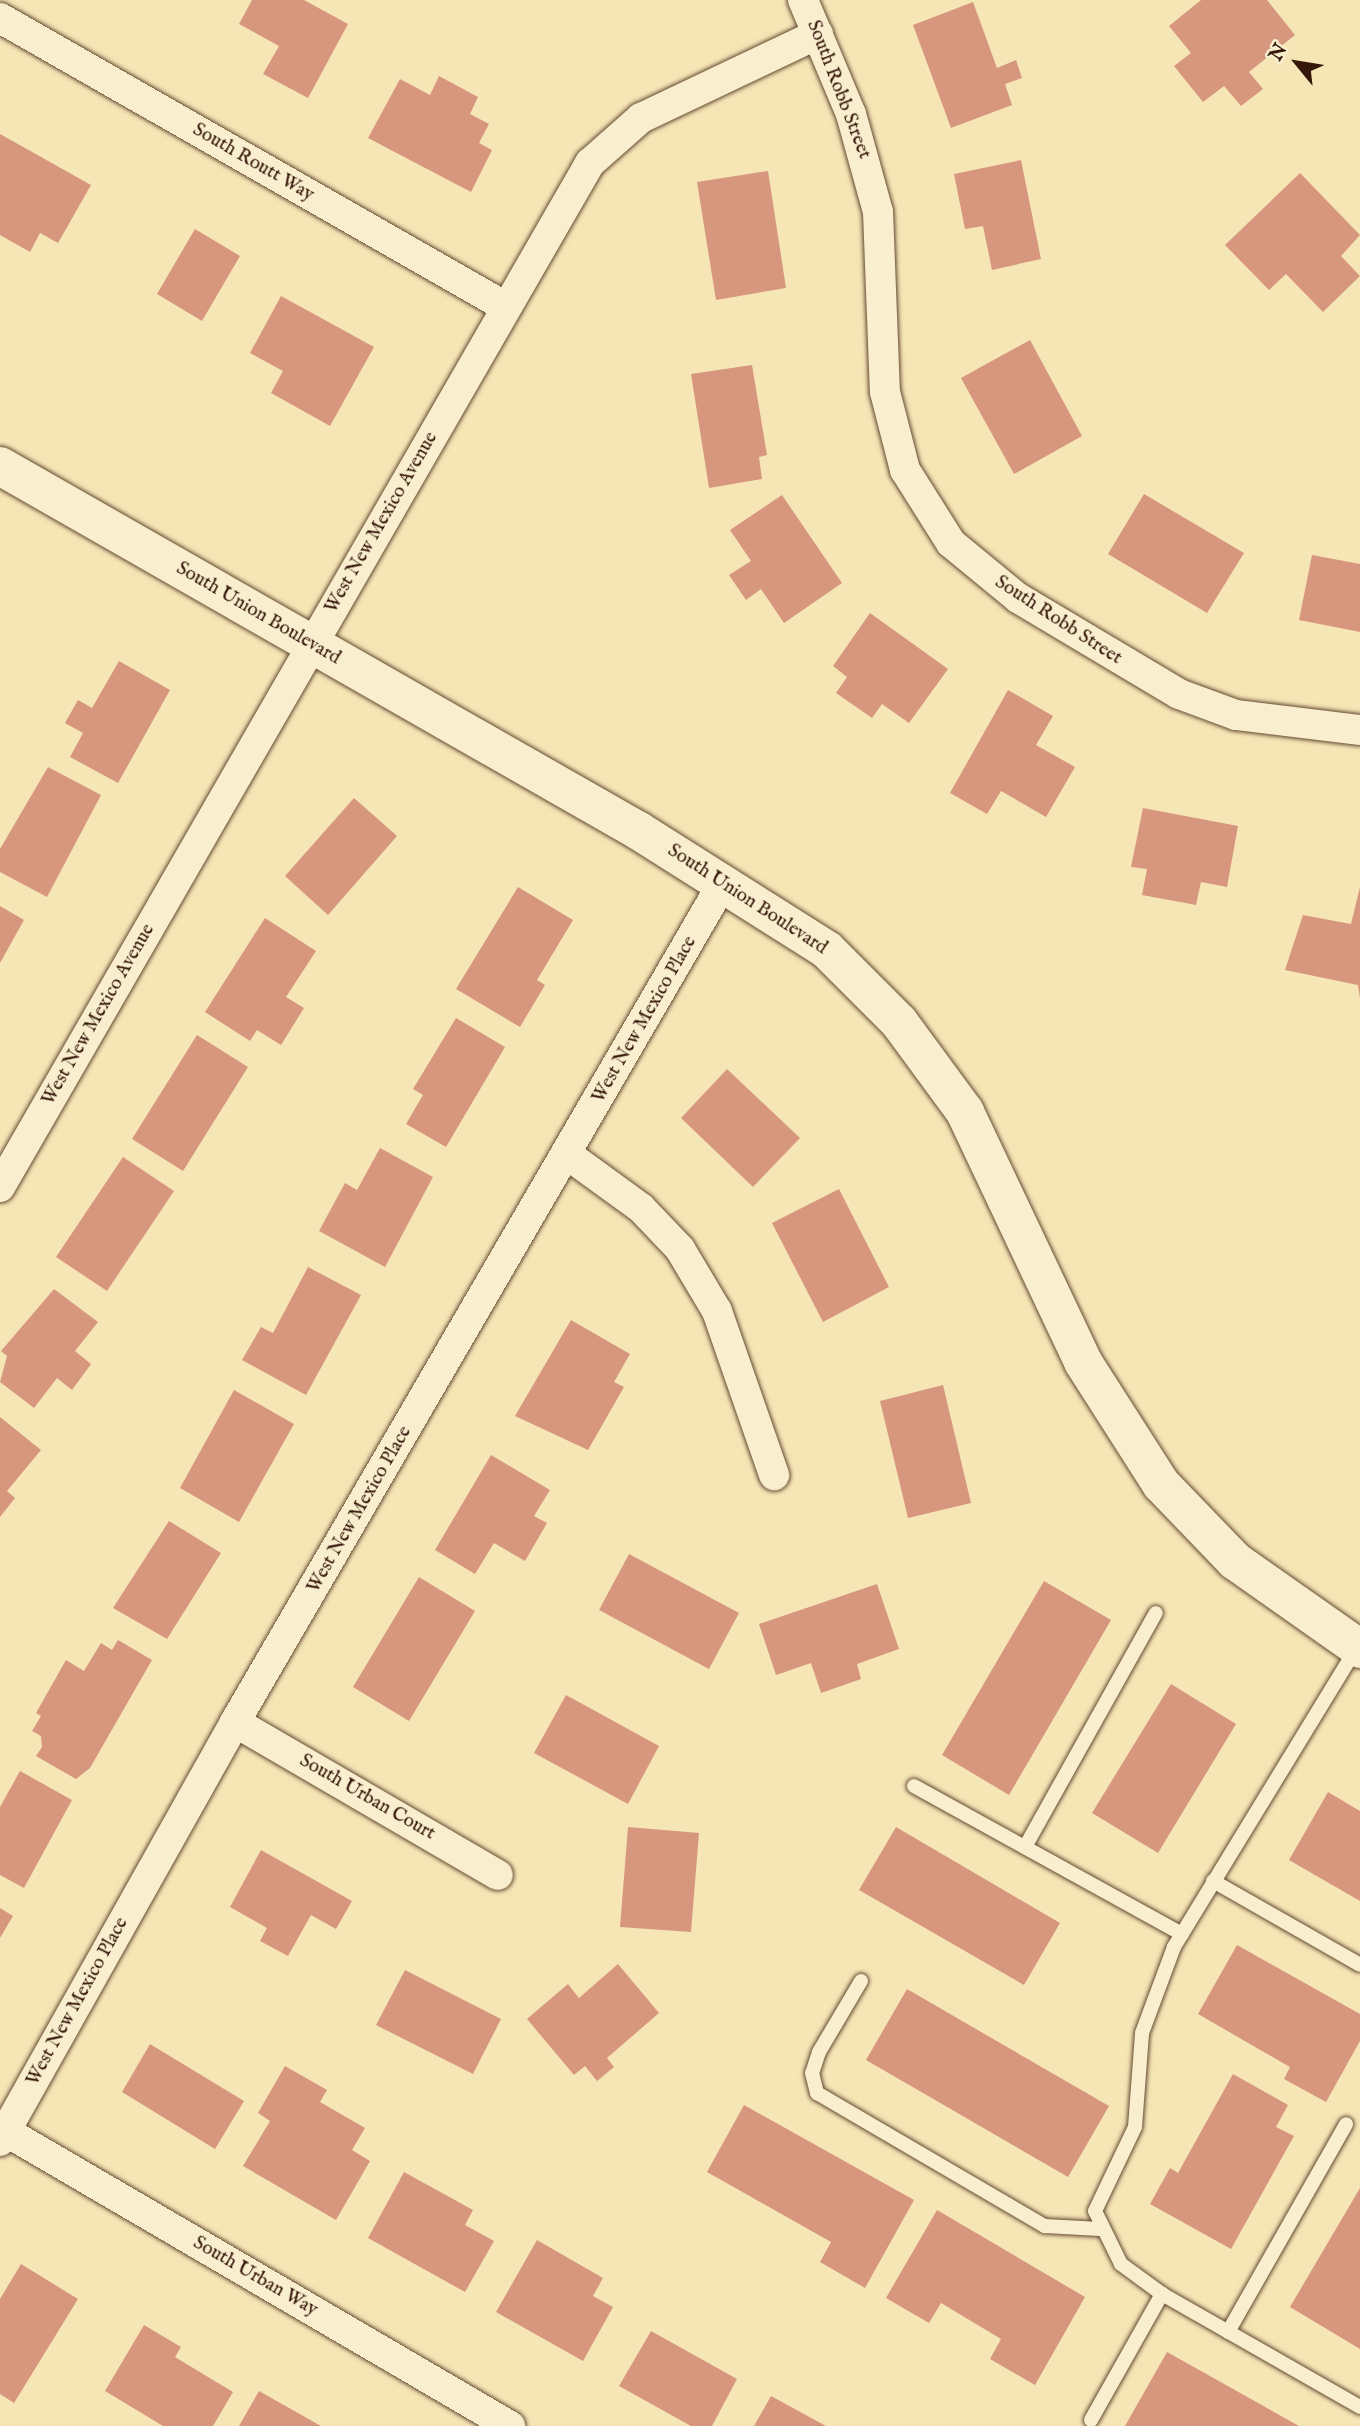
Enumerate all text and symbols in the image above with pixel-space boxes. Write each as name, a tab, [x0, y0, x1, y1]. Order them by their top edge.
street label: South Robb Street	[801, 17, 875, 163]
north arrow	[1262, 28, 1332, 98]
text: N	[1264, 39, 1293, 66]
street label: South Routt Way	[188, 119, 318, 207]
street label: West New Mexico Avenue	[321, 428, 443, 618]
street label: South Union Boulevard	[172, 558, 344, 670]
street label: South Robb Street	[990, 571, 1126, 671]
street label: South Union Boulevard	[663, 840, 831, 960]
street label: West New Mexico Avenue	[38, 920, 160, 1110]
street label: West New Mexico Place	[588, 932, 702, 1108]
street label: West New Mexico Place	[303, 1422, 417, 1598]
street label: South Urban Court	[295, 1750, 439, 1846]
street label: West New Mexico Place	[22, 1914, 134, 2090]
street label: South Urban Way	[189, 2232, 321, 2322]

